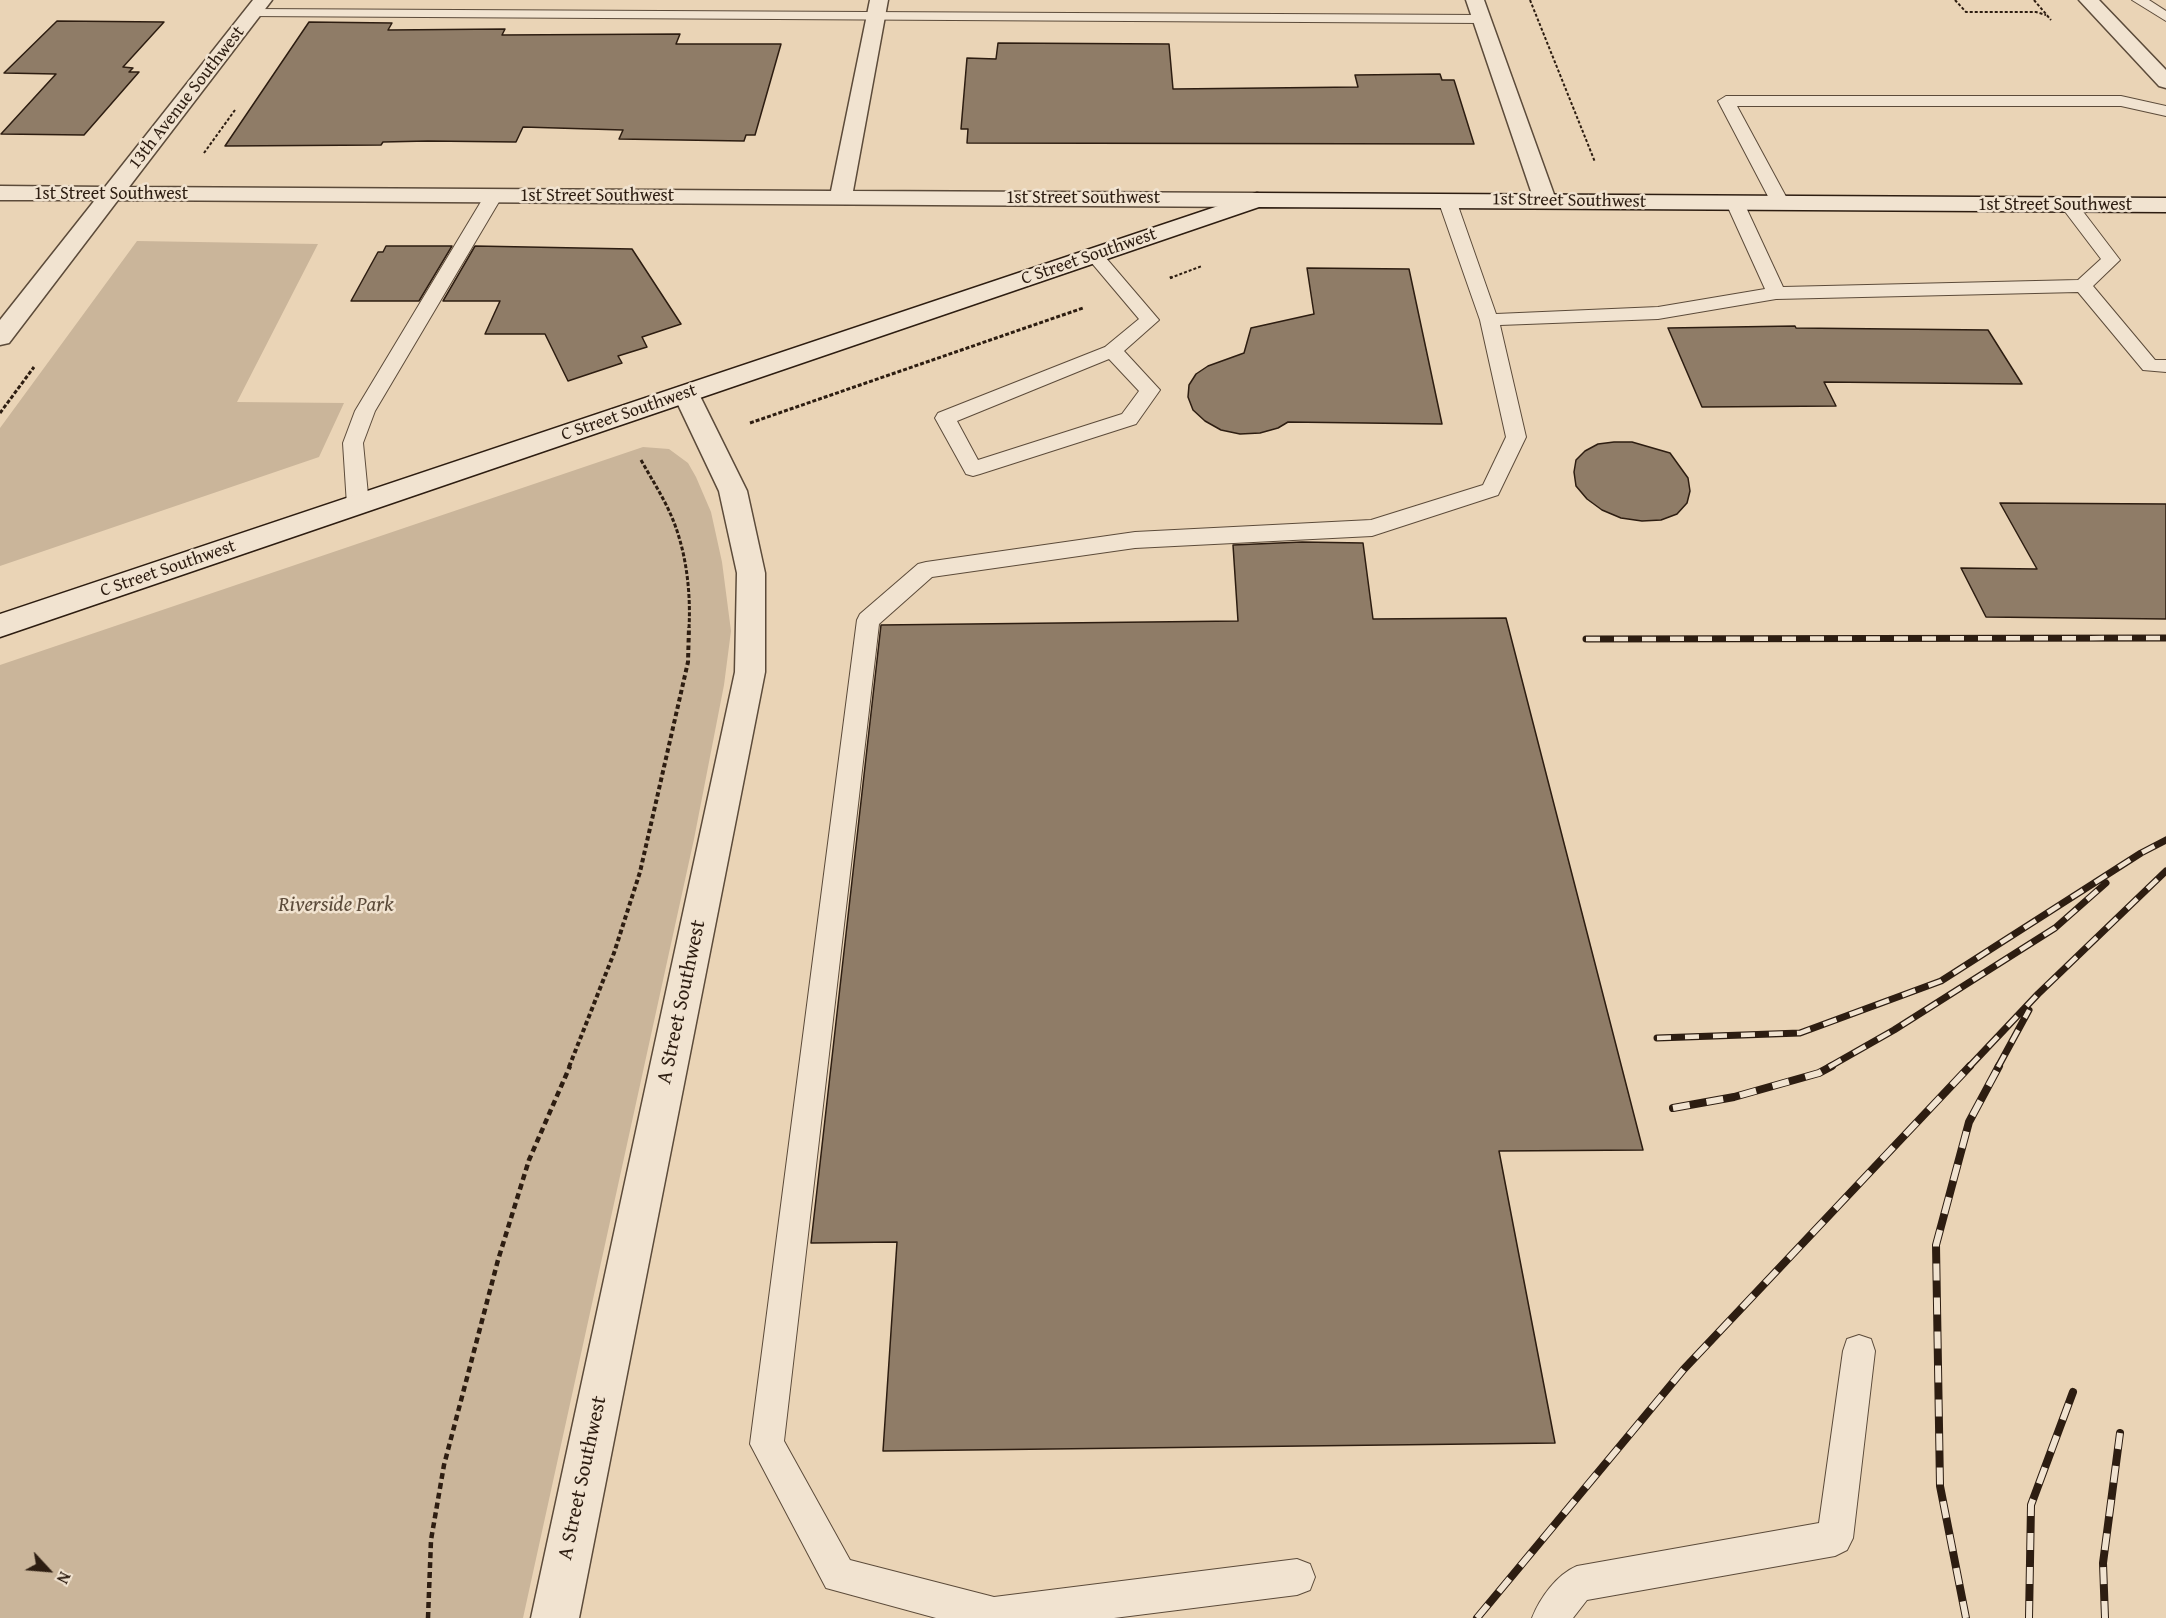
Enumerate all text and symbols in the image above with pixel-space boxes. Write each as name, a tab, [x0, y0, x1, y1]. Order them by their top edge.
street label: 13th Avenue Southwest	[124, 22, 250, 174]
street label: 1st Street Southwest	[34, 183, 188, 205]
street label: 1st Street Southwest	[520, 185, 674, 207]
street label: 1st Street Southwest	[1006, 187, 1160, 209]
street label: 1st Street Southwest	[1492, 189, 1646, 213]
street label: 1st Street Southwest	[1978, 194, 2132, 216]
street label: C Street Southwest	[1018, 224, 1160, 290]
street label: C Street Southwest	[558, 380, 700, 446]
street label: C Street Southwest	[97, 536, 239, 602]
park label: Riverside Park	[278, 893, 394, 919]
street label: A Street Southwest	[652, 918, 712, 1086]
street label: A Street Southwest	[553, 1394, 613, 1562]
north arrow	[18, 1540, 78, 1600]
text: N	[51, 1568, 77, 1588]

